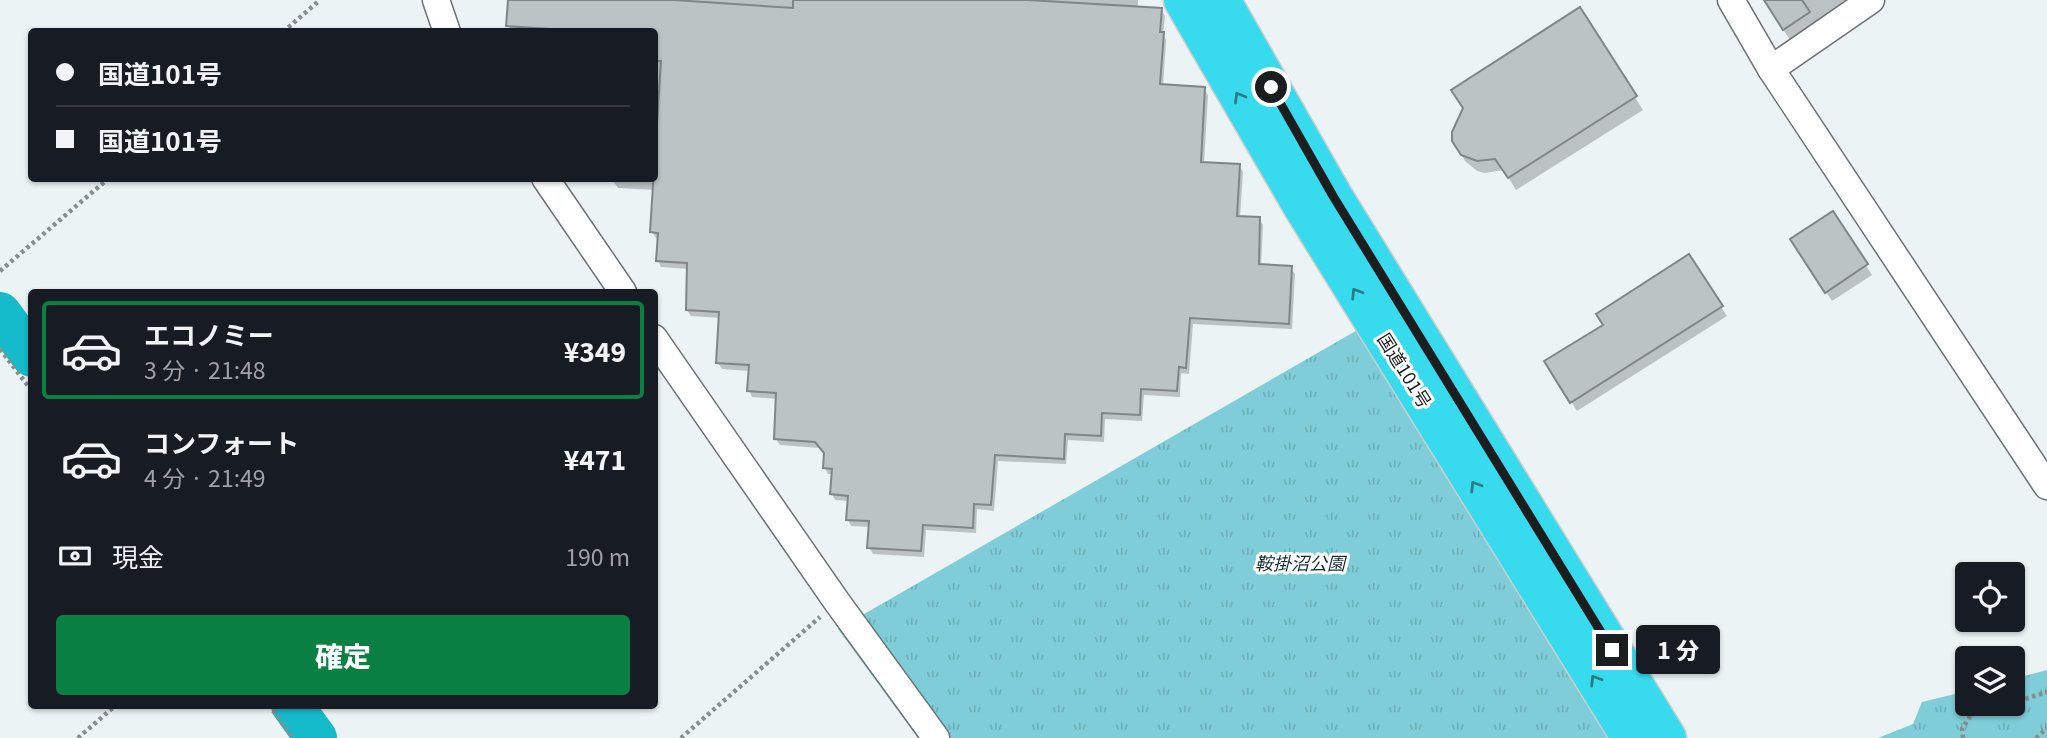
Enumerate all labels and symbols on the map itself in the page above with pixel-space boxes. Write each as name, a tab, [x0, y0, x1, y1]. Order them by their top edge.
route start	[1255, 71, 1287, 103]
one-way arrow	[1235, 92, 1248, 105]
one-way arrow	[1351, 288, 1364, 301]
street label: 国道101号	[1372, 327, 1439, 412]
one-way arrow	[1471, 481, 1484, 494]
park label: 鞍掛沼公園	[1255, 549, 1348, 575]
callout: 1 分	[1636, 626, 1720, 674]
route end	[1596, 634, 1628, 666]
one-way arrow	[1591, 675, 1604, 688]

